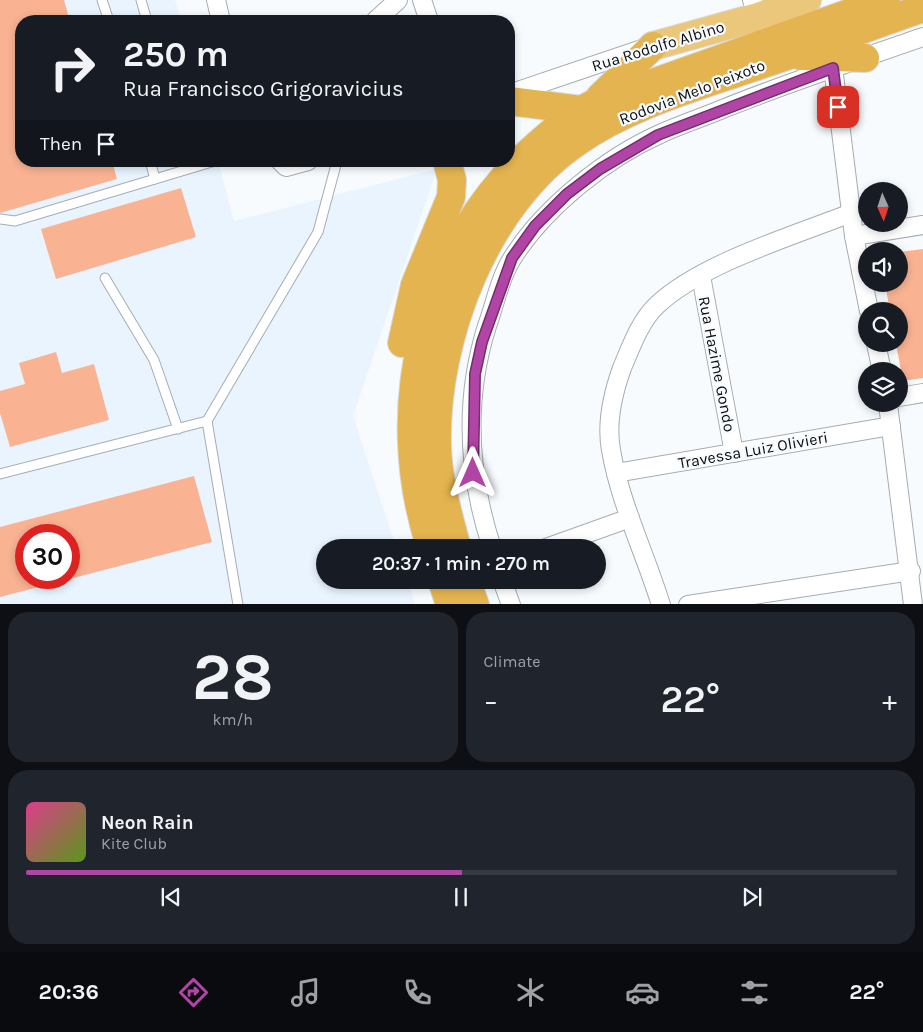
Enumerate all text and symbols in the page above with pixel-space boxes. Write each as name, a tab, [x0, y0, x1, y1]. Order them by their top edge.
street label: Rua Rodolfo Albino	[589, 17, 727, 75]
text: 250 m	[123, 34, 229, 75]
icon: right	[40, 35, 105, 100]
street label: Rodovia Melo Peixoto	[616, 55, 768, 129]
text: Rua Francisco Grigoravicius	[123, 76, 404, 102]
pin	[817, 86, 859, 128]
icon: arrive	[824, 93, 852, 121]
icon: arrive	[92, 130, 120, 158]
text: Then	[40, 133, 82, 155]
north arrow	[858, 182, 908, 232]
map controls	[858, 182, 908, 412]
button: sound	[858, 242, 908, 292]
street label: Rua Hazime Gondo	[695, 295, 739, 433]
button: search	[858, 302, 908, 352]
button: layers	[858, 362, 908, 412]
street label: Travessa Luiz Olivieri	[677, 427, 829, 473]
position arrow	[446, 446, 498, 498]
speed limit sign: 30	[15, 524, 80, 589]
text: 20:37 · 1 min · 270 m	[372, 553, 550, 575]
text: 28	[192, 639, 273, 715]
text: Climate	[484, 652, 541, 671]
text: 22°	[660, 677, 720, 722]
text: −	[484, 684, 498, 717]
text: +	[882, 684, 897, 717]
text: km/h	[212, 710, 253, 729]
text: Neon Rain	[101, 812, 194, 834]
text: Kite Club	[101, 834, 167, 853]
icon: previous	[157, 883, 185, 911]
icon: pause	[447, 883, 475, 911]
icon: next	[738, 883, 766, 911]
icon: directions	[176, 975, 211, 1010]
icon: music	[288, 975, 323, 1010]
icon: phone	[400, 975, 435, 1010]
icon: climate	[513, 975, 548, 1010]
icon: car	[625, 975, 660, 1010]
icon: filters	[737, 975, 772, 1010]
text: 20:36	[39, 979, 99, 1005]
text: 22°	[849, 979, 884, 1005]

